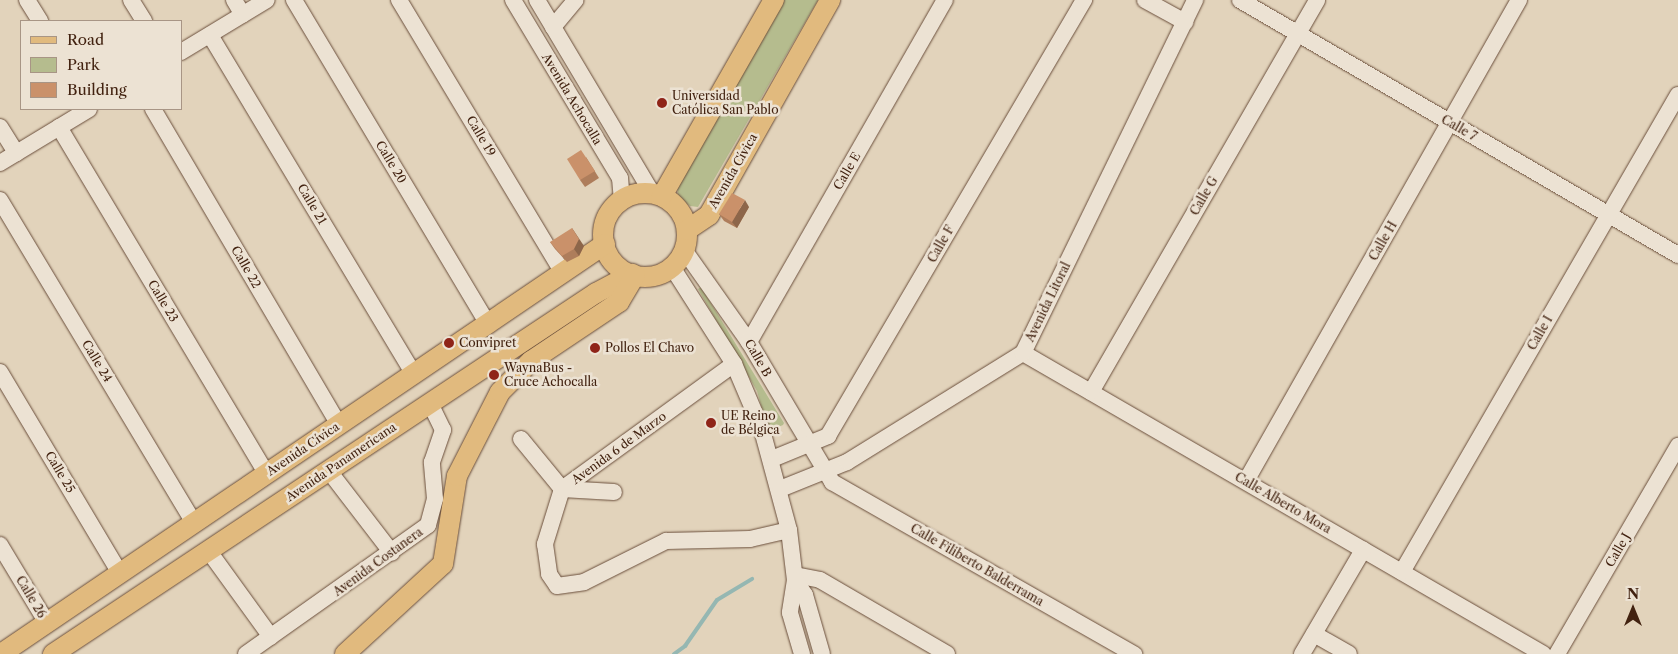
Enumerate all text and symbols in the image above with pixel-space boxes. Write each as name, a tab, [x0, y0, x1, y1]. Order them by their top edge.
legend	[20, 20, 182, 110]
text: Road	[67, 30, 104, 49]
street label: Avenida Achocalla	[539, 50, 605, 148]
text: Park	[67, 55, 100, 74]
text: Building	[67, 80, 127, 99]
place label: Universidad Católica San Pablo	[672, 89, 779, 117]
marker: Universidad Católica San Pablo	[656, 97, 668, 109]
street label: Calle 7	[1439, 112, 1479, 144]
street label: Calle 19	[463, 113, 499, 159]
street label: Avenida Cívica	[706, 131, 760, 211]
street label: Calle 20	[373, 138, 409, 186]
street label: Calle E	[831, 150, 863, 192]
street label: Calle G	[1187, 174, 1221, 218]
street label: Calle 21	[294, 181, 330, 227]
street label: Calle H	[1366, 219, 1400, 263]
street label: Calle F	[925, 223, 957, 265]
street label: Calle 22	[228, 243, 264, 291]
street label: Avenida Litoral	[1022, 260, 1074, 344]
street label: Calle 23	[145, 278, 181, 324]
street label: Calle I	[1524, 313, 1556, 353]
place label: Convipret	[459, 336, 516, 350]
street label: Calle 24	[79, 337, 115, 385]
marker: Convipret	[443, 337, 455, 349]
street label: Calle B	[742, 337, 774, 379]
place label: Pollos El Chavo	[605, 341, 694, 355]
marker: Pollos El Chavo	[589, 342, 601, 354]
place label: WaynaBus - Cruce Achocalla	[504, 361, 598, 389]
marker: WaynaBus - Cruce Achocalla	[488, 369, 500, 381]
street label: Avenida 6 de Marzo	[569, 409, 669, 487]
place label: UE Reino de Bélgica	[721, 409, 780, 437]
marker: UE Reino de Bélgica	[705, 417, 717, 429]
street label: Avenida Cívica	[264, 419, 342, 479]
street label: Avenida Panamericana	[283, 420, 399, 504]
street label: Calle 25	[42, 449, 78, 495]
street label: Calle Alberto Mora	[1232, 469, 1334, 537]
street label: Calle Filiberto Balderrama	[908, 521, 1046, 609]
street label: Avenida Costanera	[331, 525, 425, 599]
street label: Calle J	[1603, 530, 1633, 570]
street label: Calle 26	[13, 573, 49, 621]
north arrow	[1608, 584, 1658, 634]
text: N	[1627, 585, 1639, 603]

